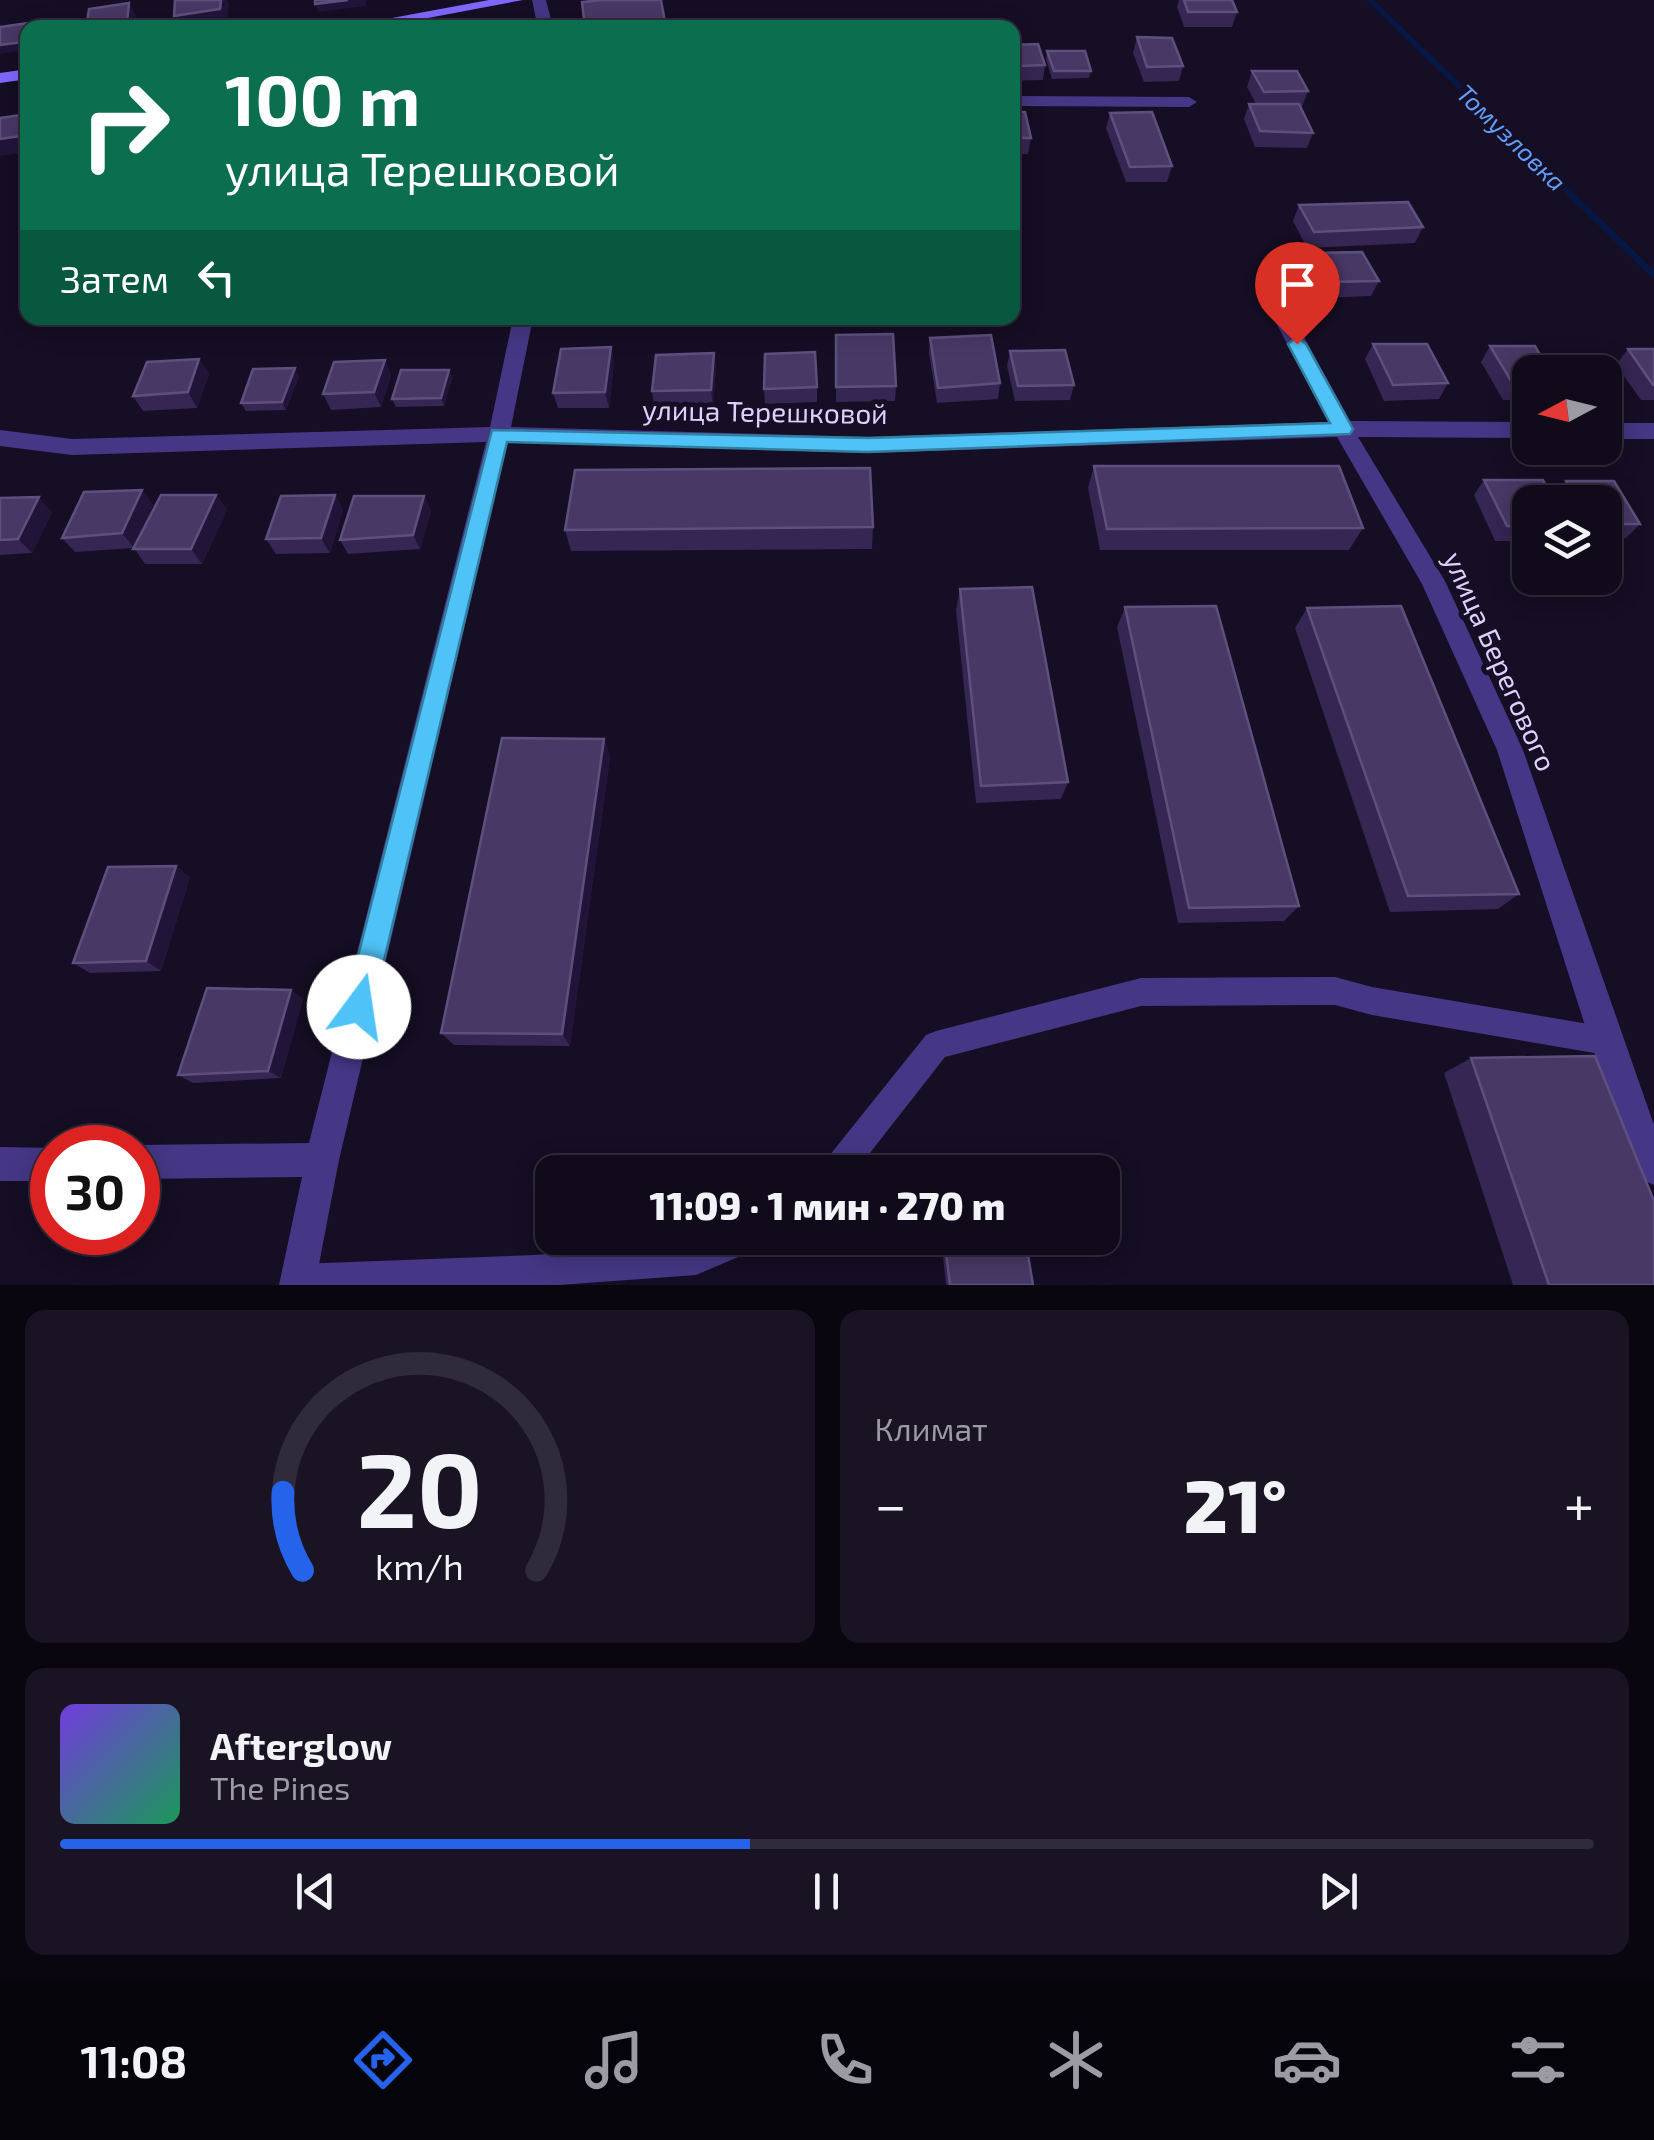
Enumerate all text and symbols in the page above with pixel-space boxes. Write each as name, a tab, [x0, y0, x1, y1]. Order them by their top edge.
text: 100 m	[225, 56, 420, 140]
icon: right	[60, 60, 190, 190]
water label: Томузловка	[1451, 78, 1573, 196]
text: улица Терешковой	[225, 141, 620, 195]
pin	[1255, 242, 1340, 345]
icon: left	[189, 250, 244, 305]
text: Затем	[60, 255, 169, 301]
icon: arrive	[1270, 257, 1325, 312]
north arrow	[1512, 355, 1622, 465]
map controls	[1512, 355, 1622, 595]
street label: улица Терешковой	[642, 392, 888, 430]
button: layers	[1512, 485, 1622, 595]
street label: улица Берегового	[1437, 546, 1565, 776]
position arrow	[307, 955, 411, 1059]
speed limit sign: 30	[30, 1125, 160, 1255]
text: 11:09 · 1 мин · 270 m	[650, 1182, 1005, 1228]
text: Климат	[875, 1409, 988, 1447]
text: 20	[357, 1424, 483, 1549]
text: 21°	[1184, 1458, 1287, 1548]
text: −	[875, 1470, 907, 1536]
text: +	[1564, 1470, 1594, 1536]
text: km/h	[375, 1544, 464, 1587]
text: Afterglow	[210, 1722, 392, 1768]
text: The Pines	[210, 1768, 350, 1806]
icon: previous	[288, 1864, 343, 1919]
icon: pause	[799, 1864, 854, 1919]
icon: next	[1311, 1864, 1366, 1919]
icon: directions	[348, 2025, 418, 2095]
icon: music	[579, 2025, 649, 2095]
icon: phone	[810, 2025, 880, 2095]
icon: climate	[1041, 2025, 1111, 2095]
icon: car	[1272, 2025, 1342, 2095]
icon: filters	[1503, 2025, 1573, 2095]
text: 11:08	[81, 2033, 187, 2087]

